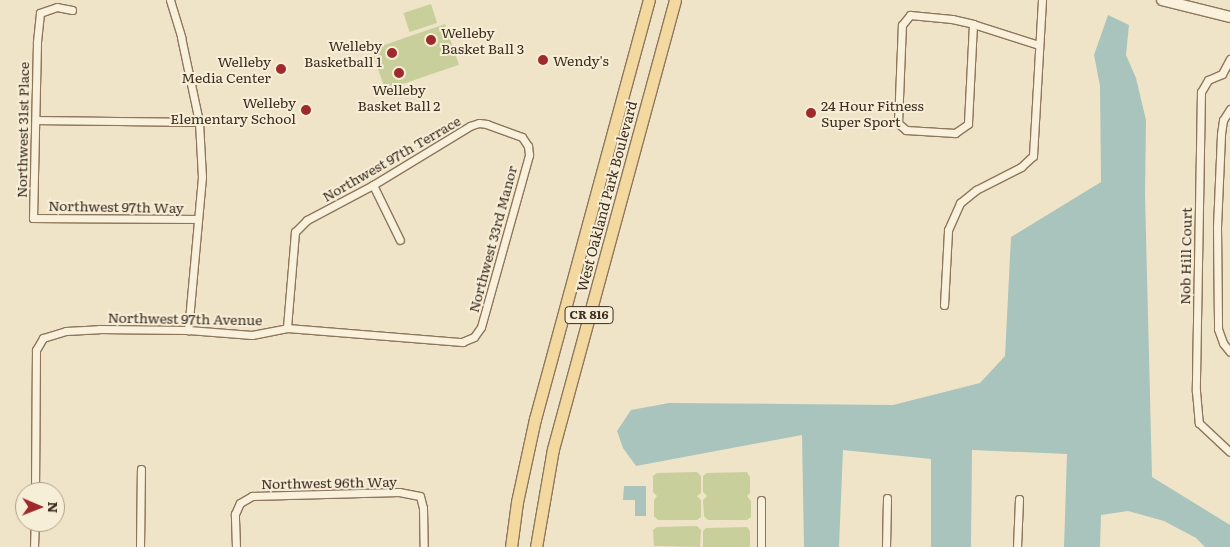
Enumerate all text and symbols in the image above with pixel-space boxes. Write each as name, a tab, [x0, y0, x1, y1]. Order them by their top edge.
place label: Welleby Basket Ball 3	[441, 24, 524, 56]
marker: Welleby Basket Ball 3	[425, 34, 437, 46]
place label: Welleby Basketball 1	[304, 37, 382, 70]
marker: Welleby Basketball 1	[386, 47, 398, 59]
place label: Wendy's	[553, 52, 609, 68]
place label: Welleby Media Center	[181, 53, 271, 85]
marker: Wendy's	[537, 54, 549, 66]
street label: Northwest 31st Place	[12, 62, 32, 198]
marker: Welleby Media Center	[275, 63, 287, 75]
marker: Welleby Basket Ball 2	[393, 67, 405, 79]
place label: Welleby Basket Ball 2	[358, 81, 440, 114]
place label: Welleby Elementary School	[170, 94, 296, 126]
place label: 24 Hour Fitness Super Sport	[821, 97, 924, 130]
street label: West Oakland Park Boulevard	[572, 99, 640, 293]
marker: Welleby Elementary School	[300, 104, 312, 116]
marker: 24 Hour Fitness Super Sport	[805, 107, 817, 119]
street label: Northwest 97th Terrace	[319, 111, 463, 205]
street label: Northwest 33rd Manor	[464, 164, 520, 314]
street label: Northwest 97th Way	[48, 196, 184, 216]
street label: Nob Hill Court	[1176, 207, 1194, 305]
road number: CR 816	[564, 306, 614, 324]
street label: Northwest 97th Avenue	[107, 308, 263, 328]
street label: Northwest 96th Way	[261, 472, 397, 492]
north arrow	[15, 482, 65, 532]
text: N	[44, 501, 64, 513]

